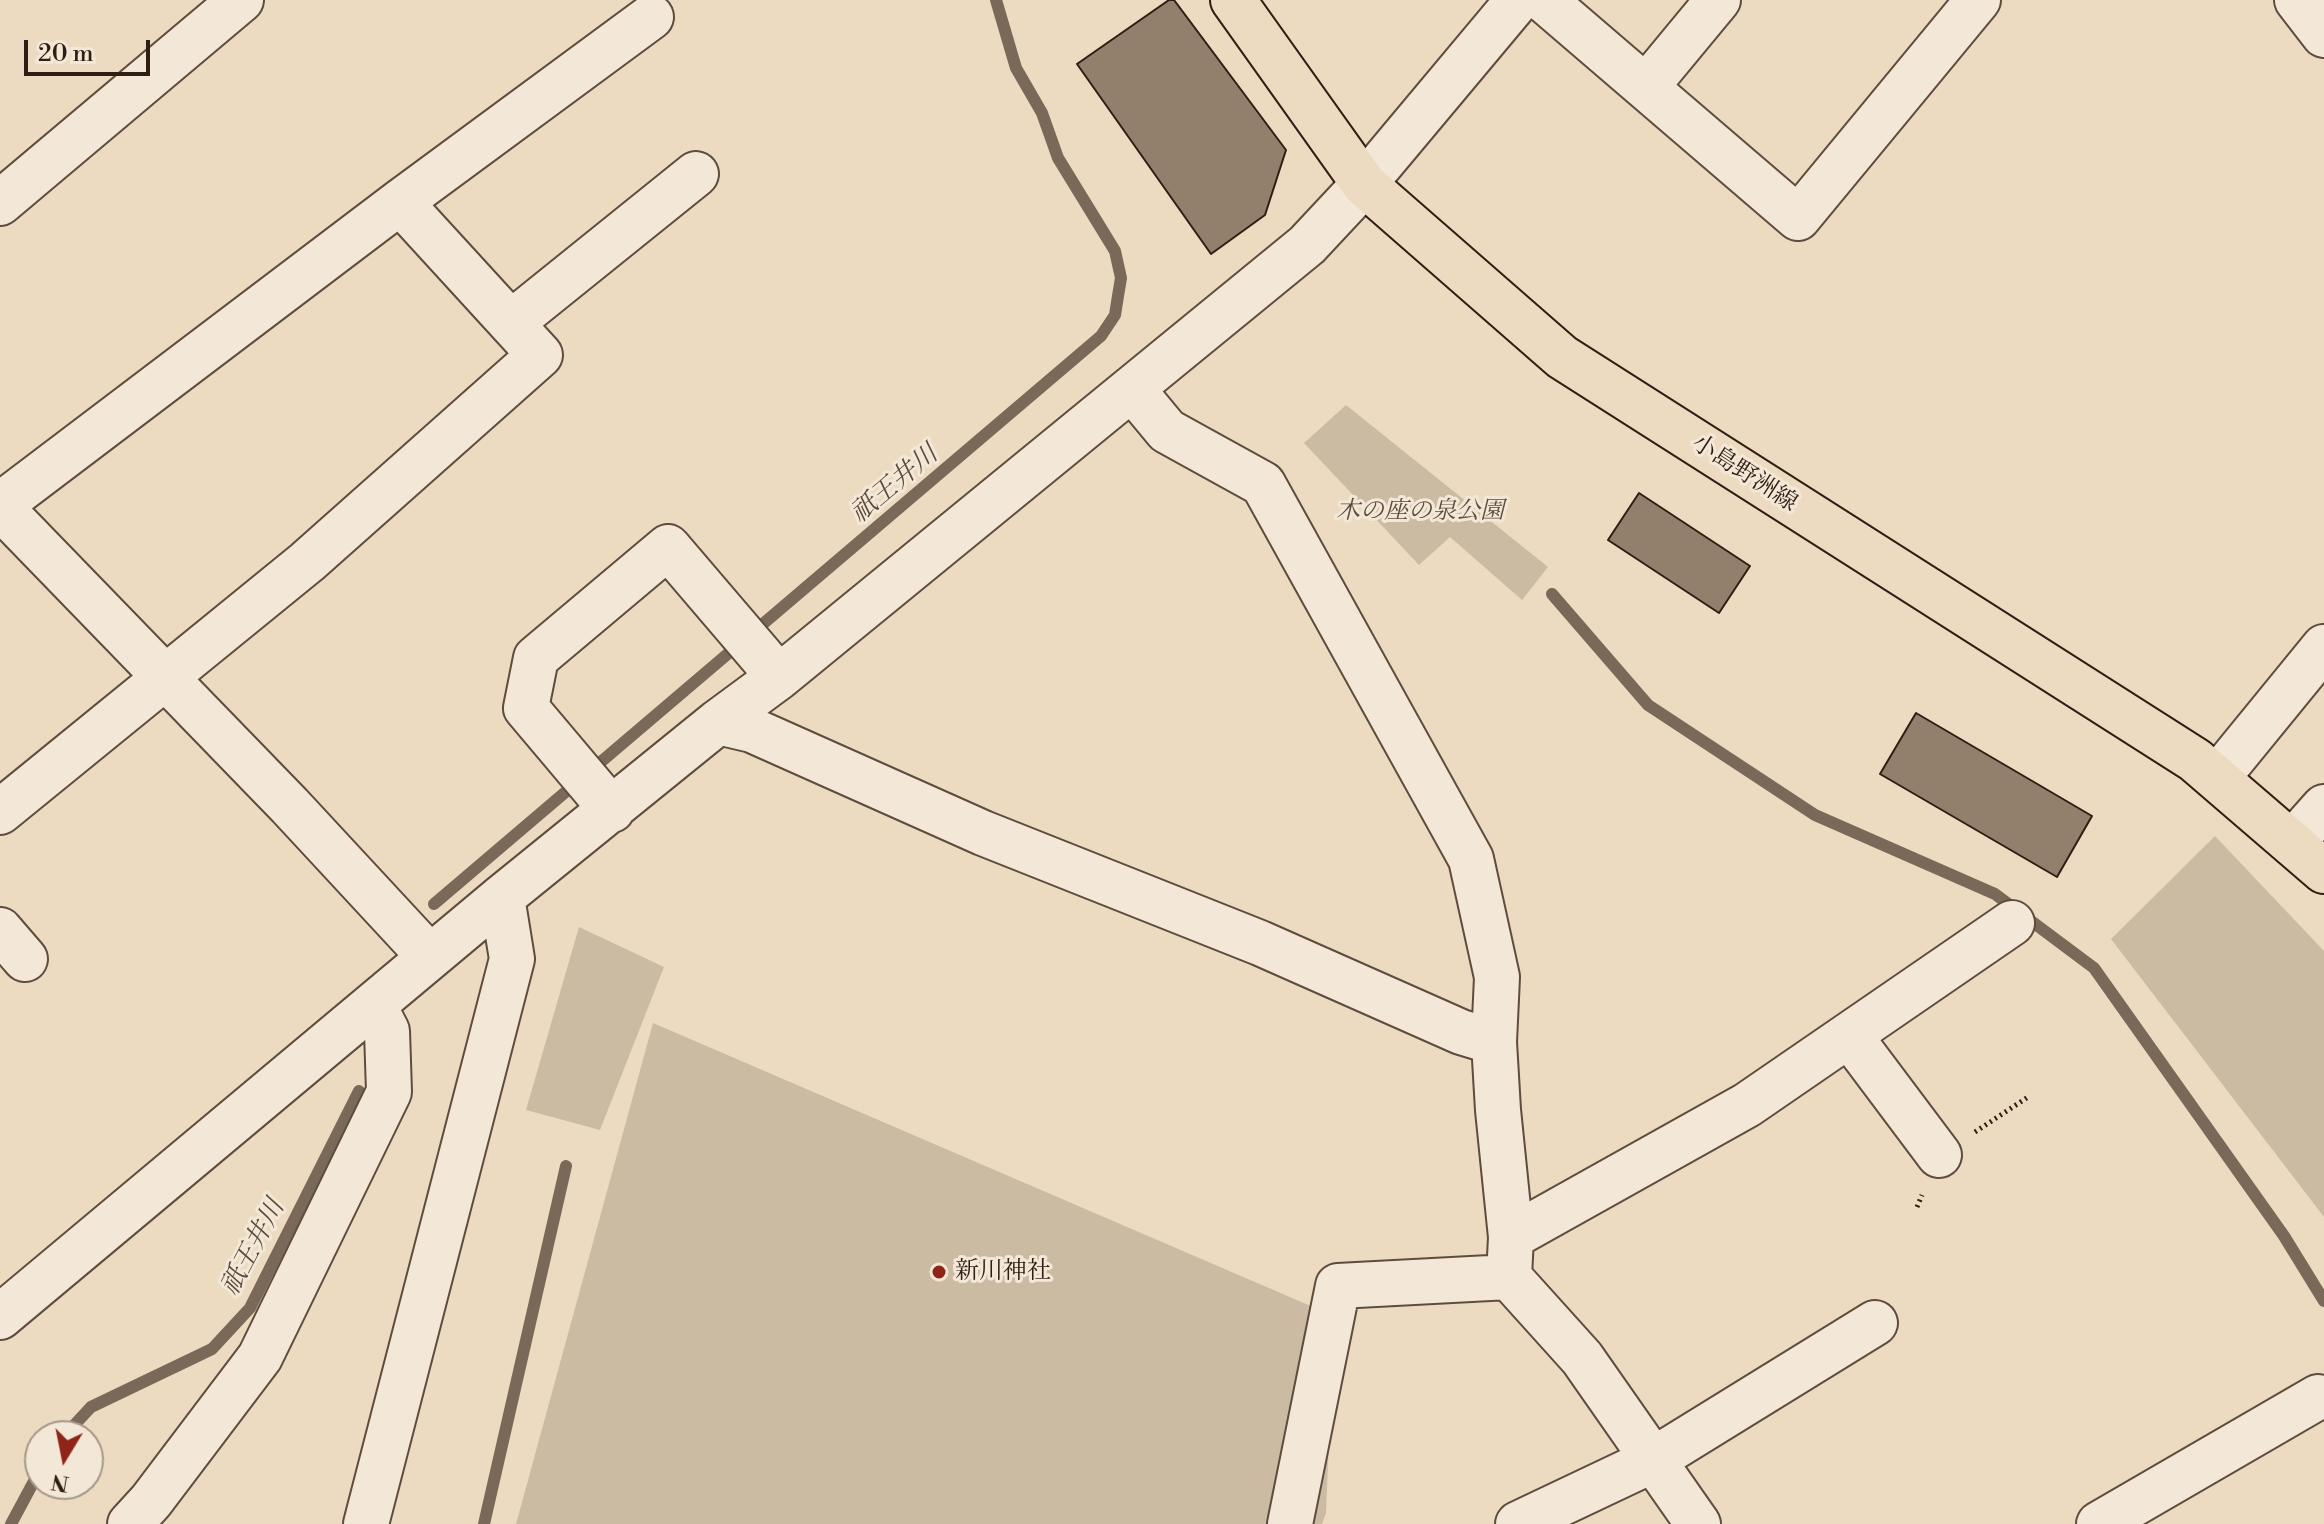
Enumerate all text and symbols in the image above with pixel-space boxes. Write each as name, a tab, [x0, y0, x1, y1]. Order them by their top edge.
scale bar	[28, 24, 154, 74]
text: 20 m	[38, 39, 94, 69]
street label: 小島野洲線	[1686, 429, 1802, 519]
water label: 祇王井川	[845, 440, 945, 530]
park label: 木の座の泉公園	[1336, 498, 1504, 526]
water label: 祇王井川	[216, 1195, 292, 1301]
place label: 新川神社	[955, 1258, 1051, 1286]
marker: 新川神社	[930, 1263, 948, 1281]
north arrow	[24, 1420, 104, 1500]
text: N	[49, 1467, 71, 1497]

